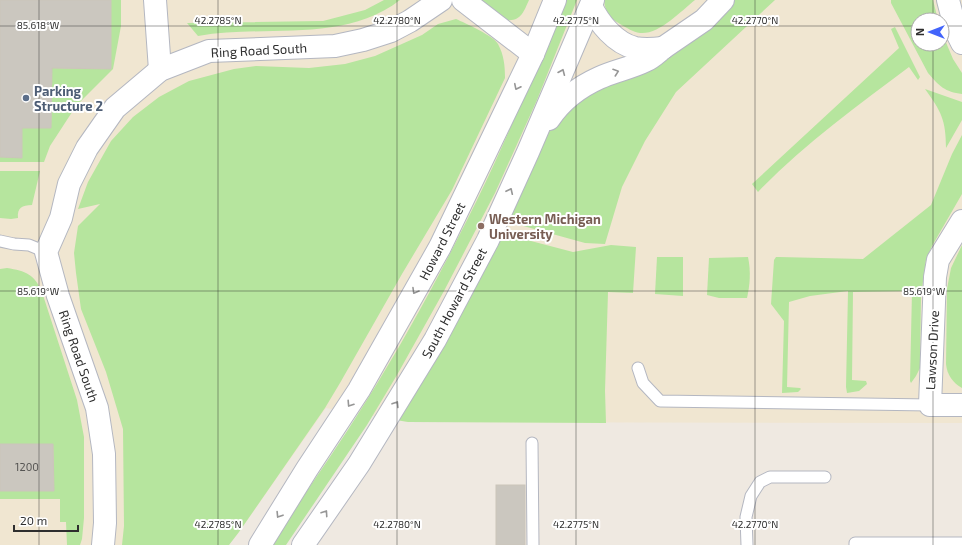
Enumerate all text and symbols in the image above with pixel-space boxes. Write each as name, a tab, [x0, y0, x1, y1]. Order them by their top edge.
north arrow	[910, 12, 950, 52]
text: 42.2785°N	[195, 14, 241, 26]
text: 42.2780°N	[373, 14, 421, 26]
text: 42.2775°N	[553, 14, 599, 26]
text: 42.2770°N	[732, 14, 778, 26]
text: 85.618°W	[17, 19, 60, 31]
text: N	[913, 28, 926, 36]
street label: Ring Road South	[210, 39, 308, 61]
one-way arrow	[558, 68, 566, 75]
one-way arrow	[613, 68, 620, 77]
place label: Parking Structure 2	[34, 83, 103, 114]
one-way arrow	[514, 83, 522, 91]
marker: Parking Structure 2	[21, 93, 31, 103]
one-way arrow	[505, 187, 513, 195]
street label: Howard Street	[415, 199, 469, 283]
place label: Western Michigan University	[489, 211, 601, 242]
marker: Western Michigan University	[476, 221, 486, 231]
street label: South Howard Street	[418, 245, 490, 361]
text: 85.619°W	[17, 285, 60, 297]
text: 85.619°W	[903, 285, 946, 297]
one-way arrow	[413, 287, 420, 294]
street label: Ring Road South	[56, 308, 102, 404]
street label: Lawson Drive	[922, 310, 942, 390]
one-way arrow	[348, 399, 355, 406]
one-way arrow	[391, 401, 398, 408]
house number: 1200	[15, 460, 39, 473]
scale bar	[14, 507, 78, 533]
one-way arrow	[277, 510, 284, 517]
one-way arrow	[320, 510, 328, 517]
text: 20 m	[20, 513, 47, 527]
text: 42.2785°N	[195, 518, 241, 530]
text: 42.2780°N	[373, 518, 421, 530]
text: 42.2775°N	[553, 518, 599, 530]
text: 42.2770°N	[732, 518, 778, 530]

